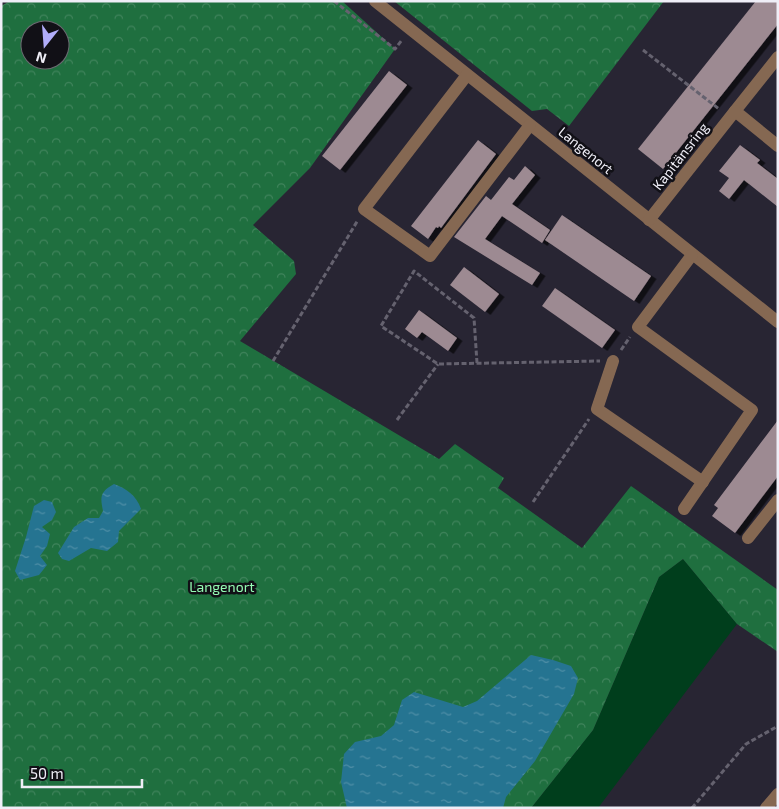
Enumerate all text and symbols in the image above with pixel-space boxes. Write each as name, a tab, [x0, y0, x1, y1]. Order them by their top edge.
north arrow	[20, 20, 70, 70]
text: N	[34, 48, 48, 68]
street label: Kapitänsring	[648, 119, 712, 193]
street label: Langenort	[555, 123, 617, 177]
park label: Langenort	[189, 578, 255, 595]
scale bar	[22, 756, 142, 788]
text: 50 m	[30, 764, 64, 782]

